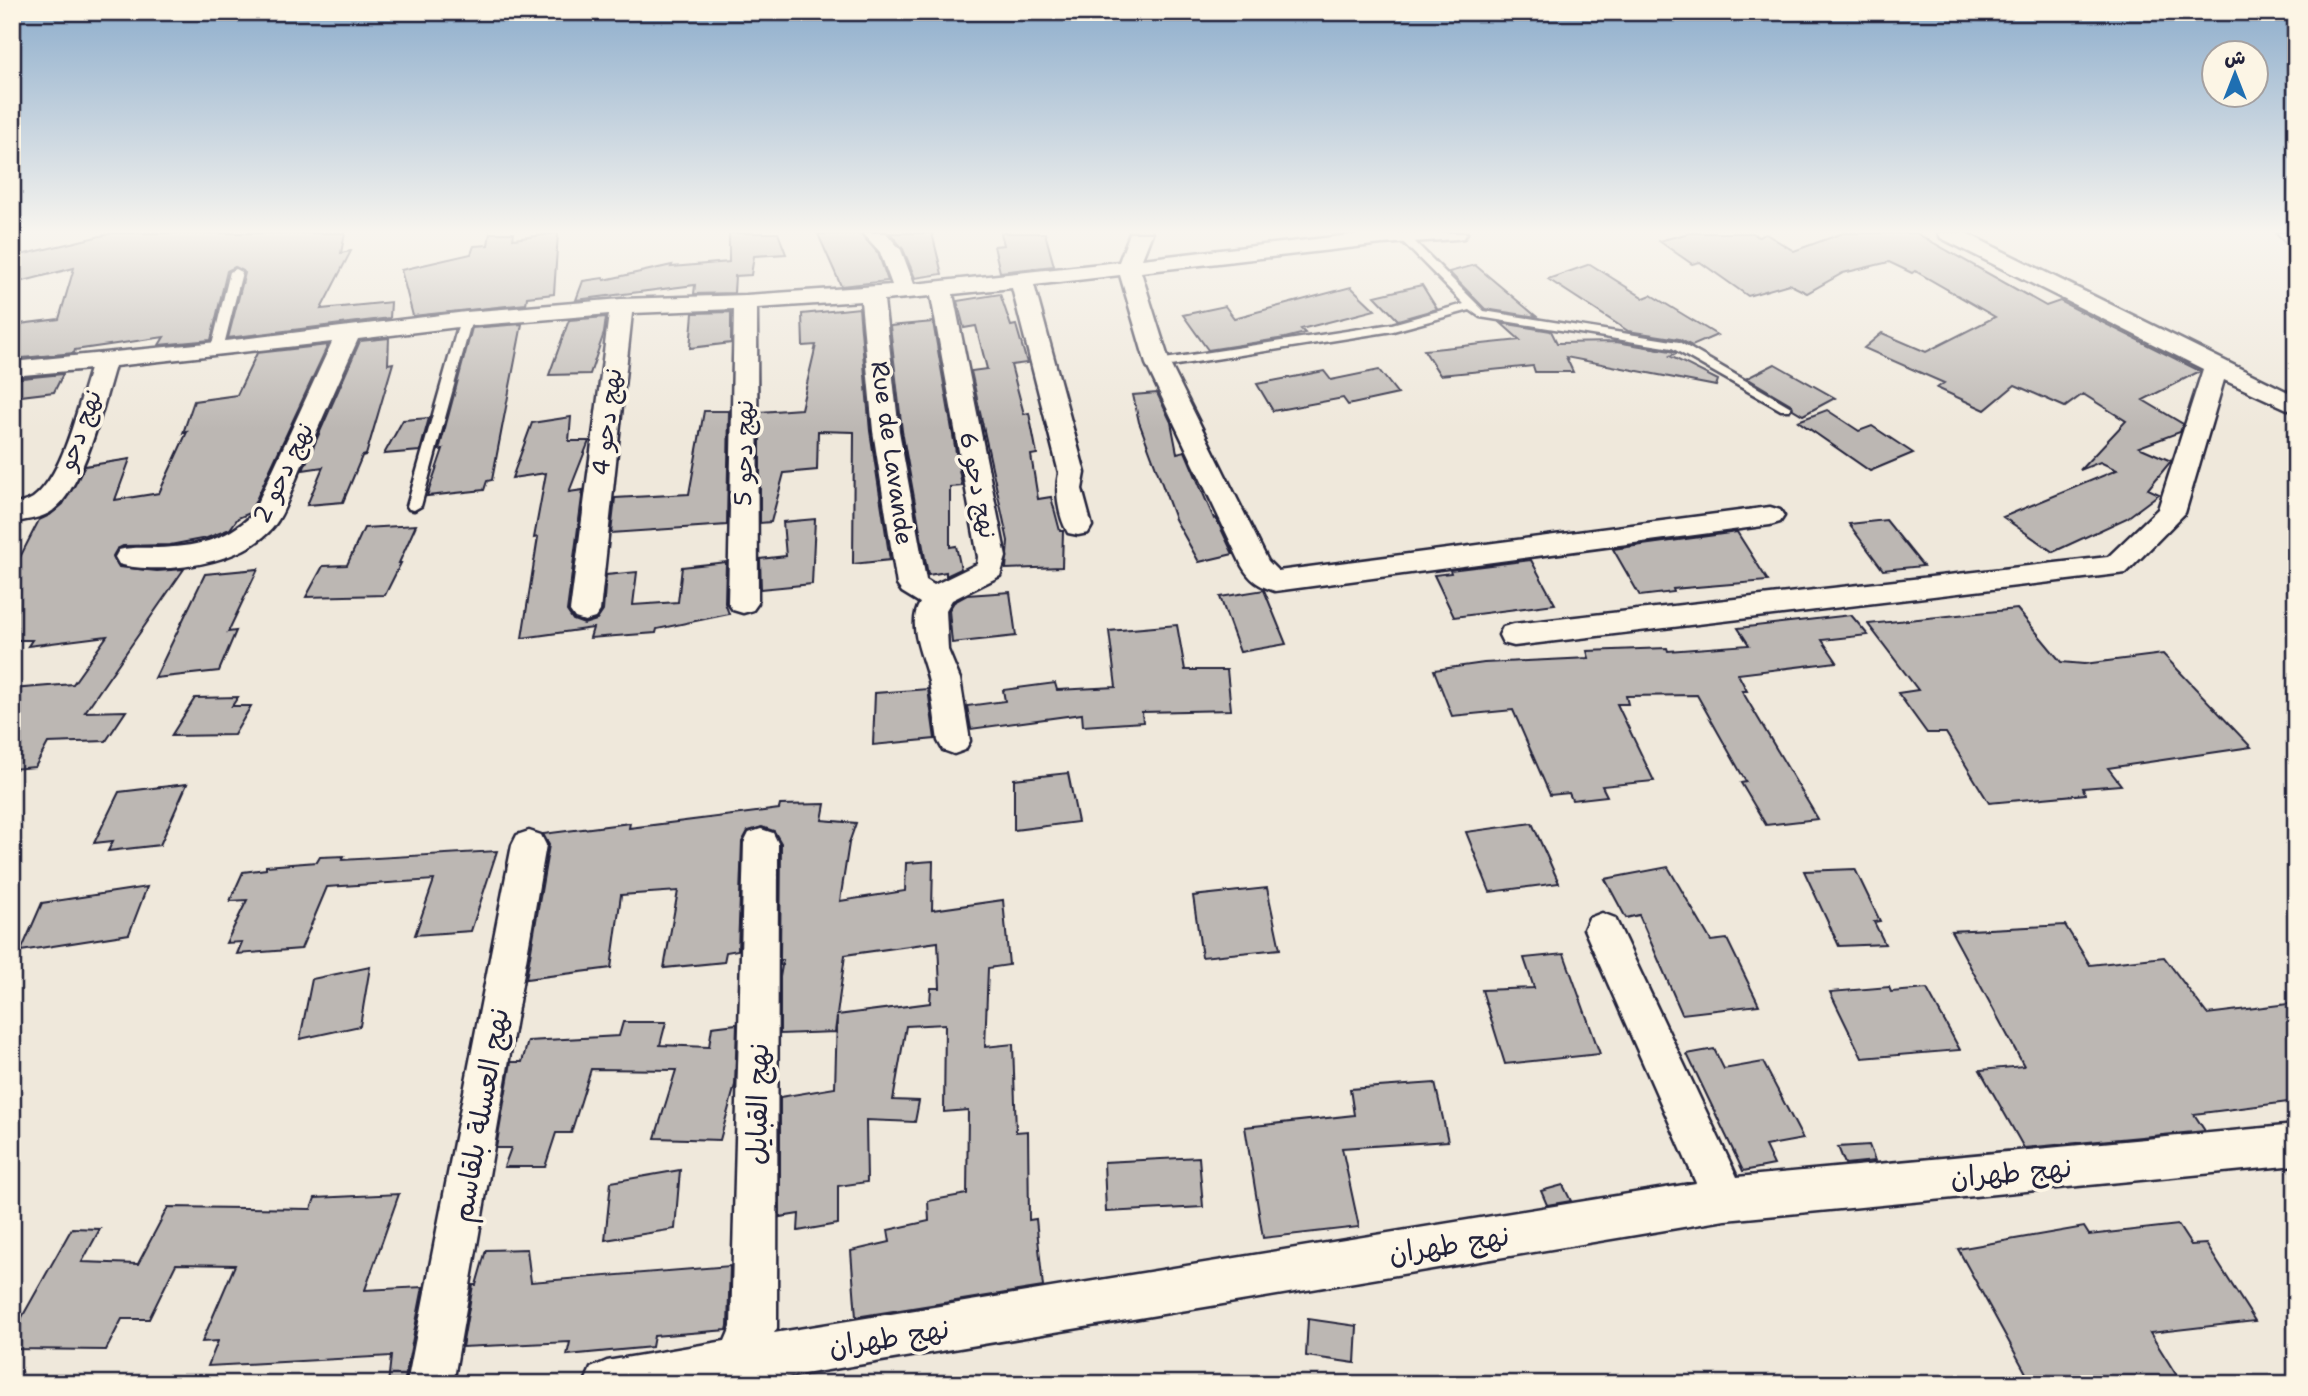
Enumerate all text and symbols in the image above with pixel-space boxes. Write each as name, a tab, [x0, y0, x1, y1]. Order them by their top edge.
north arrow	[2200, 38, 2270, 108]
text: ش	[2225, 45, 2246, 70]
street label: Rue de Lavande	[863, 359, 921, 547]
street label: نهج دحو 4	[585, 366, 629, 478]
street label: نهج دحو	[50, 385, 109, 475]
street label: نهج دحو 5	[727, 400, 761, 506]
street label: نهج دحو 2	[245, 417, 321, 529]
street label: نهج دحو 6	[952, 429, 1004, 541]
street label: نهج العسلة بلقاسم	[442, 1005, 520, 1226]
street label: نهج القبايل	[737, 1043, 777, 1165]
street label: نهج طهران	[1949, 1148, 2073, 1196]
street label: نهج طهران	[1386, 1216, 1512, 1272]
street label: نهج طهران	[826, 1309, 952, 1365]

